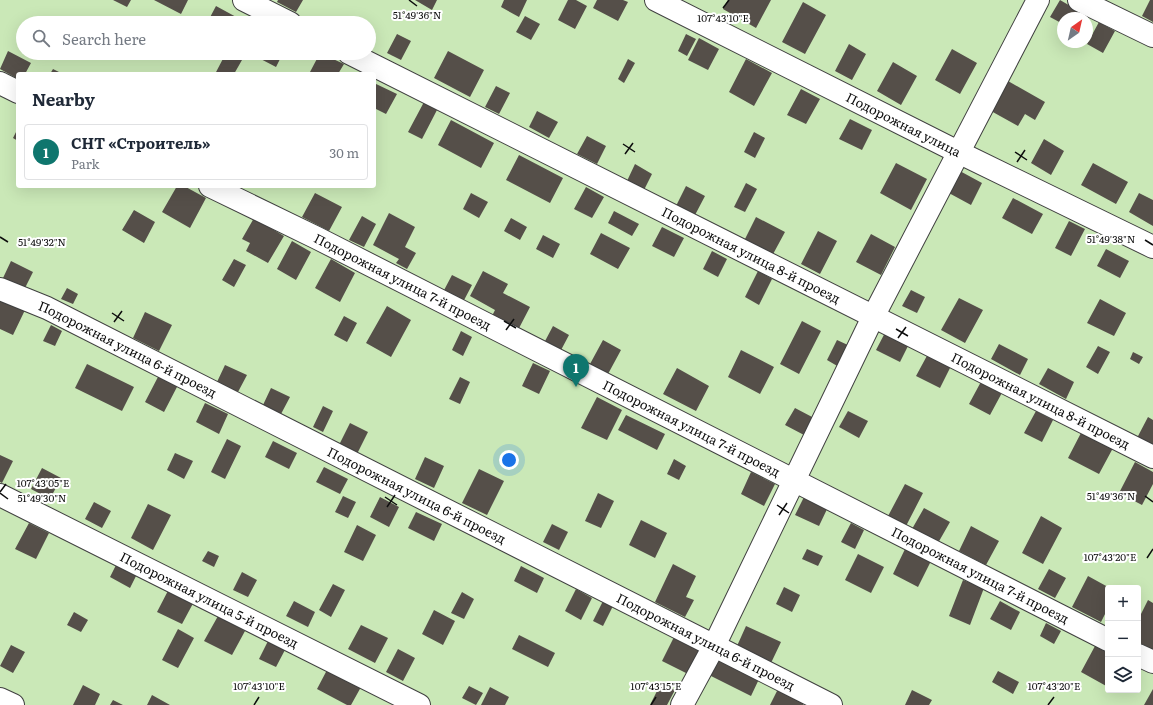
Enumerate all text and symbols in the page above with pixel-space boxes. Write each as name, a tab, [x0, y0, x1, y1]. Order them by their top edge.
text: 51°49'36"N	[393, 7, 441, 22]
text: 107°43'10"E	[697, 10, 749, 25]
north arrow	[1057, 12, 1093, 48]
search box	[16, 16, 376, 60]
icon: search	[30, 27, 52, 49]
text: Search here	[62, 27, 146, 50]
text: Nearby	[32, 86, 95, 111]
street label: Подорожная улица	[843, 87, 964, 161]
text: СНТ «Строитель»	[71, 131, 210, 154]
text: 1	[43, 143, 49, 162]
text: 30 m	[329, 143, 359, 162]
text: Park	[71, 154, 100, 173]
street label: Подорожная улица 8-й проезд	[659, 202, 844, 308]
street label: Подорожная улица 7-й проезд	[311, 228, 495, 334]
text: 51°49'38"N	[1087, 231, 1135, 246]
text: 51°49'32"N	[18, 234, 66, 249]
street label: Подорожная улица 6-й проезд	[36, 296, 221, 402]
street label: Подорожная улица 8-й проезд	[948, 347, 1134, 453]
pin: 1	[563, 354, 589, 387]
street label: Подорожная улица 7-й проезд	[600, 375, 784, 481]
street label: Подорожная улица 6-й проезд	[324, 442, 510, 548]
your location	[499, 450, 519, 470]
text: 107°43'05"E	[17, 475, 69, 490]
text: 51°49'36"N	[1087, 488, 1135, 503]
text: 51°49'30"N	[18, 490, 66, 505]
street label: Подорожная улица 7-й проезд	[889, 522, 1073, 628]
street label: Подорожная улица 5-й проезд	[117, 547, 302, 652]
text: 107°43'20"E	[1084, 549, 1136, 564]
map controls	[1105, 585, 1141, 693]
button: +	[1105, 585, 1141, 621]
street label: Подорожная улица 6-й проезд	[613, 588, 799, 694]
button: −	[1105, 621, 1141, 657]
button: layers	[1105, 657, 1141, 693]
text: 107°43'10"E	[233, 678, 285, 693]
text: 107°43'15"E	[631, 678, 681, 693]
text: 107°43'20"E	[1028, 678, 1080, 693]

